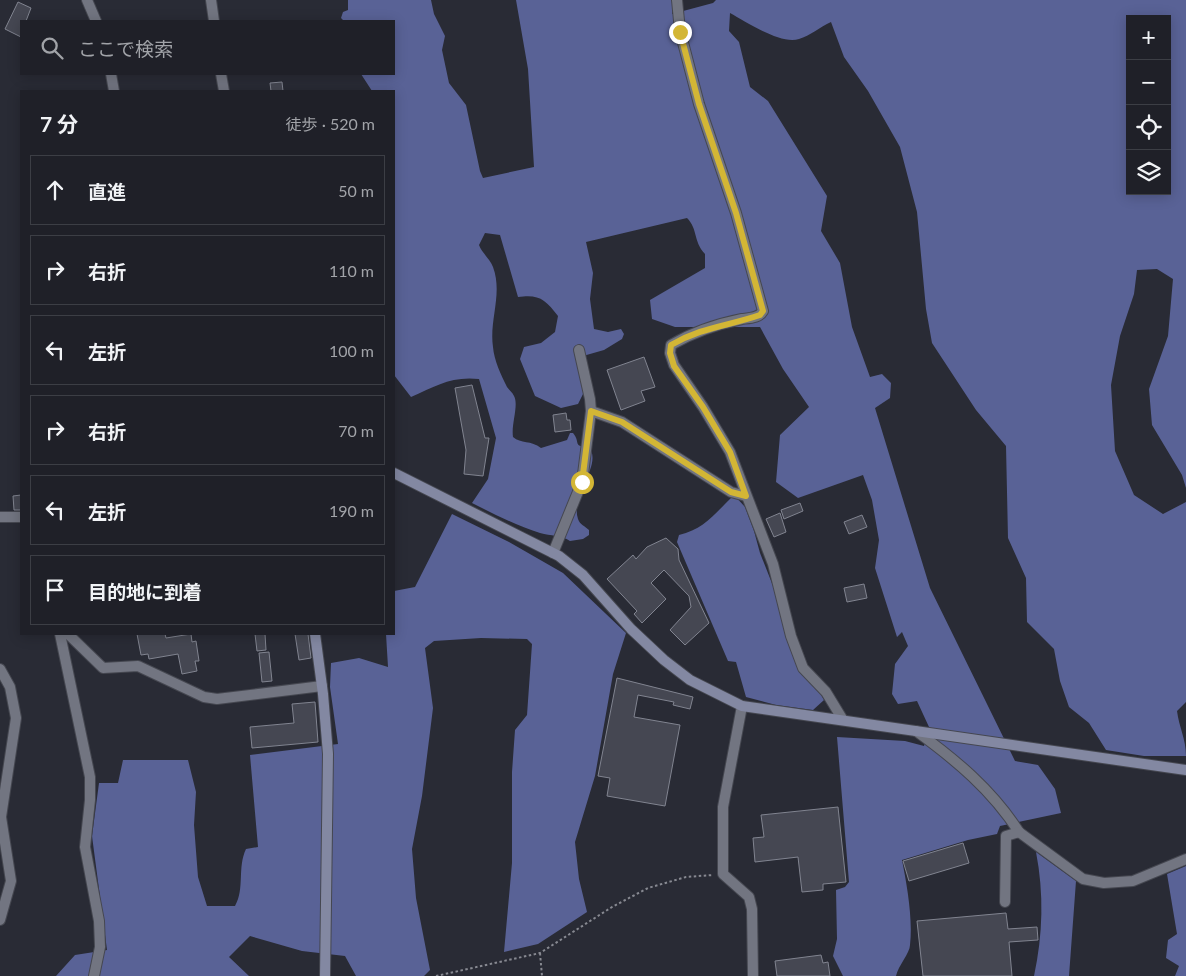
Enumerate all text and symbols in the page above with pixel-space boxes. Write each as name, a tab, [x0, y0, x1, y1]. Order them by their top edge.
map controls	[1126, 15, 1171, 195]
button: +	[1126, 15, 1171, 60]
search box	[20, 20, 395, 75]
route end	[669, 21, 692, 44]
icon: search	[38, 34, 66, 62]
text: ここで検索	[78, 37, 173, 60]
button: −	[1126, 60, 1171, 105]
button: locate	[1126, 105, 1171, 150]
text: 7 分	[40, 111, 78, 136]
text: 徒歩 · 520 m	[286, 114, 375, 133]
button: layers	[1126, 150, 1171, 195]
icon: ahead	[41, 176, 69, 204]
text: 直進	[88, 180, 126, 203]
text: 50 m	[338, 181, 374, 200]
icon: right	[41, 256, 69, 284]
text: 右折	[88, 260, 126, 283]
text: 110 m	[329, 261, 374, 280]
icon: left	[41, 336, 69, 364]
text: 左折	[88, 340, 126, 363]
text: 100 m	[329, 341, 374, 360]
icon: right	[41, 416, 69, 444]
text: 右折	[88, 420, 126, 443]
text: 70 m	[338, 421, 374, 440]
route start	[571, 471, 594, 494]
icon: left	[41, 496, 69, 524]
text: 左折	[88, 500, 126, 523]
text: 190 m	[329, 501, 374, 520]
icon: arrive	[41, 576, 69, 604]
text: 目的地に到着	[88, 580, 202, 603]

